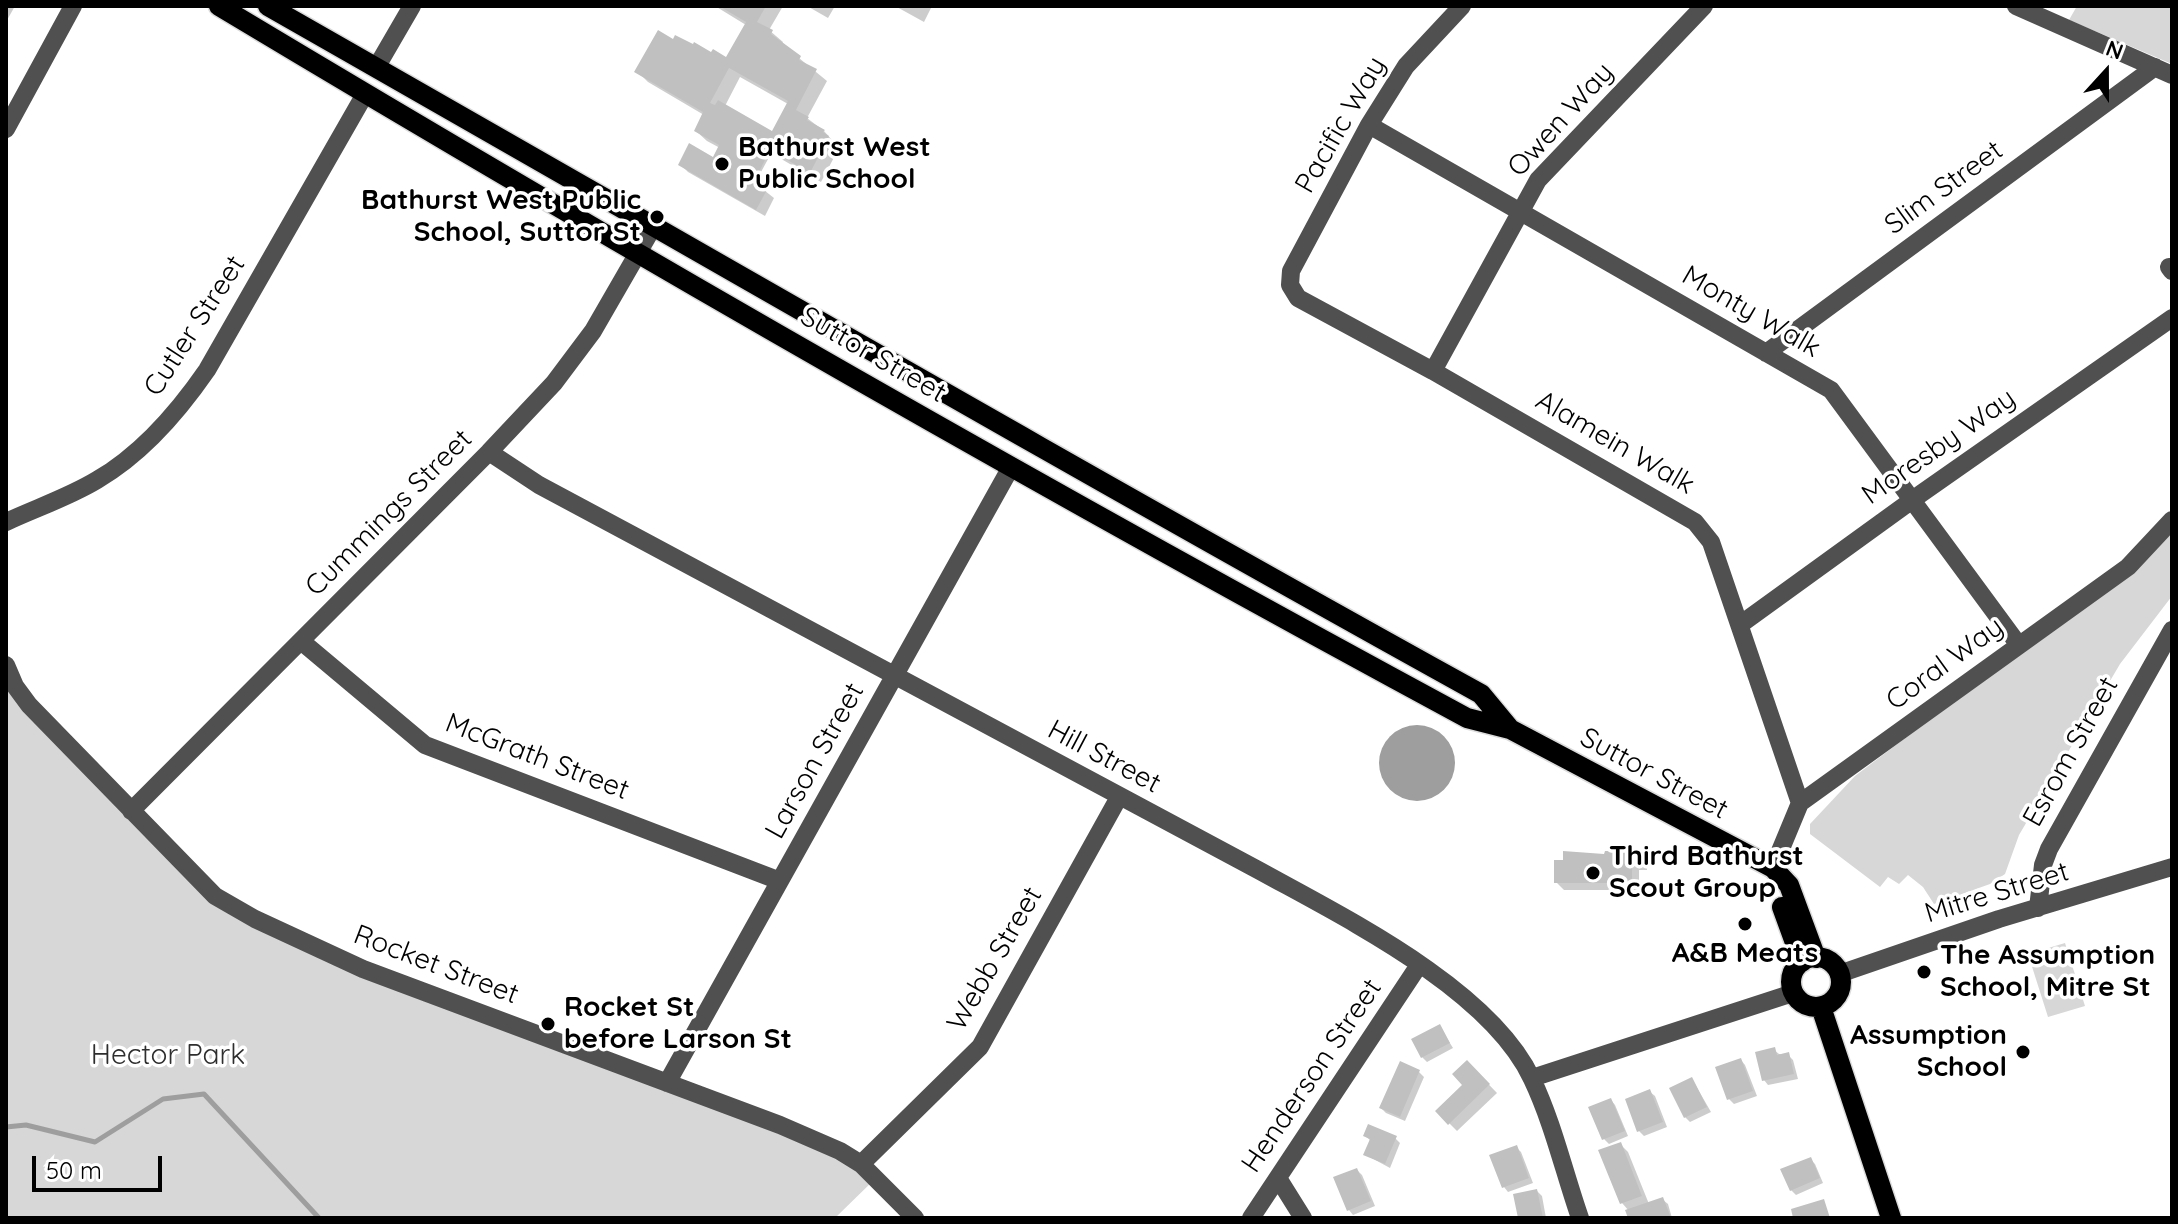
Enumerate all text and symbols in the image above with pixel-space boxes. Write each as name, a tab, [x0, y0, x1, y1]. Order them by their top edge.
north arrow	[2066, 32, 2146, 112]
text: N	[2102, 34, 2127, 66]
street label: Pacific Way	[1288, 51, 1394, 199]
street label: Owen Way	[1501, 56, 1621, 184]
place label: Bathurst West Public School	[738, 131, 931, 197]
street label: Slim Street	[1878, 134, 2010, 242]
marker: Bathurst West Public School	[713, 155, 731, 173]
place label: Bathurst West Public School, Suttor St	[361, 184, 641, 250]
marker: Bathurst West Public School, Suttor St	[648, 208, 666, 226]
street label: Cutler Street	[137, 249, 253, 403]
street label: Monty Walk	[1676, 259, 1826, 365]
street label: Suttor Street	[794, 300, 952, 410]
street label: Moresby Way	[1856, 382, 2022, 512]
street label: Alamein Walk	[1530, 384, 1700, 502]
street label: Cummings Street	[299, 423, 479, 603]
street label: Coral Way	[1880, 610, 2010, 718]
street label: Esrom Street	[2016, 671, 2126, 833]
street label: Larson Street	[758, 677, 872, 845]
street label: McGrath Street	[440, 707, 634, 807]
street label: Hill Street	[1042, 713, 1166, 801]
street label: Suttor Street	[1574, 721, 1734, 827]
place label: Third Bathurst Scout Group	[1609, 840, 1804, 906]
street label: Mitre Street	[1921, 855, 2073, 931]
marker: Third Bathurst Scout Group	[1584, 864, 1602, 882]
street label: Webb Street	[940, 881, 1050, 1037]
marker: A&B Meats	[1736, 915, 1754, 933]
street label: Rocket Street	[349, 918, 523, 1012]
place label: A&B Meats	[1672, 937, 1818, 971]
place label: The Assumption School, Mitre St	[1940, 939, 2155, 1005]
marker: The Assumption School, Mitre St	[1915, 963, 1933, 981]
street label: Henderson Street	[1235, 973, 1389, 1179]
place label: Rocket St before Larson St	[564, 991, 792, 1057]
marker: Rocket St before Larson St	[539, 1015, 557, 1033]
place label: Assumption School	[1850, 1019, 2007, 1085]
park label: Hector Park	[91, 1039, 245, 1073]
marker: Assumption School	[2014, 1043, 2032, 1061]
scale bar	[36, 1140, 166, 1190]
text: 50 m	[46, 1155, 102, 1185]

